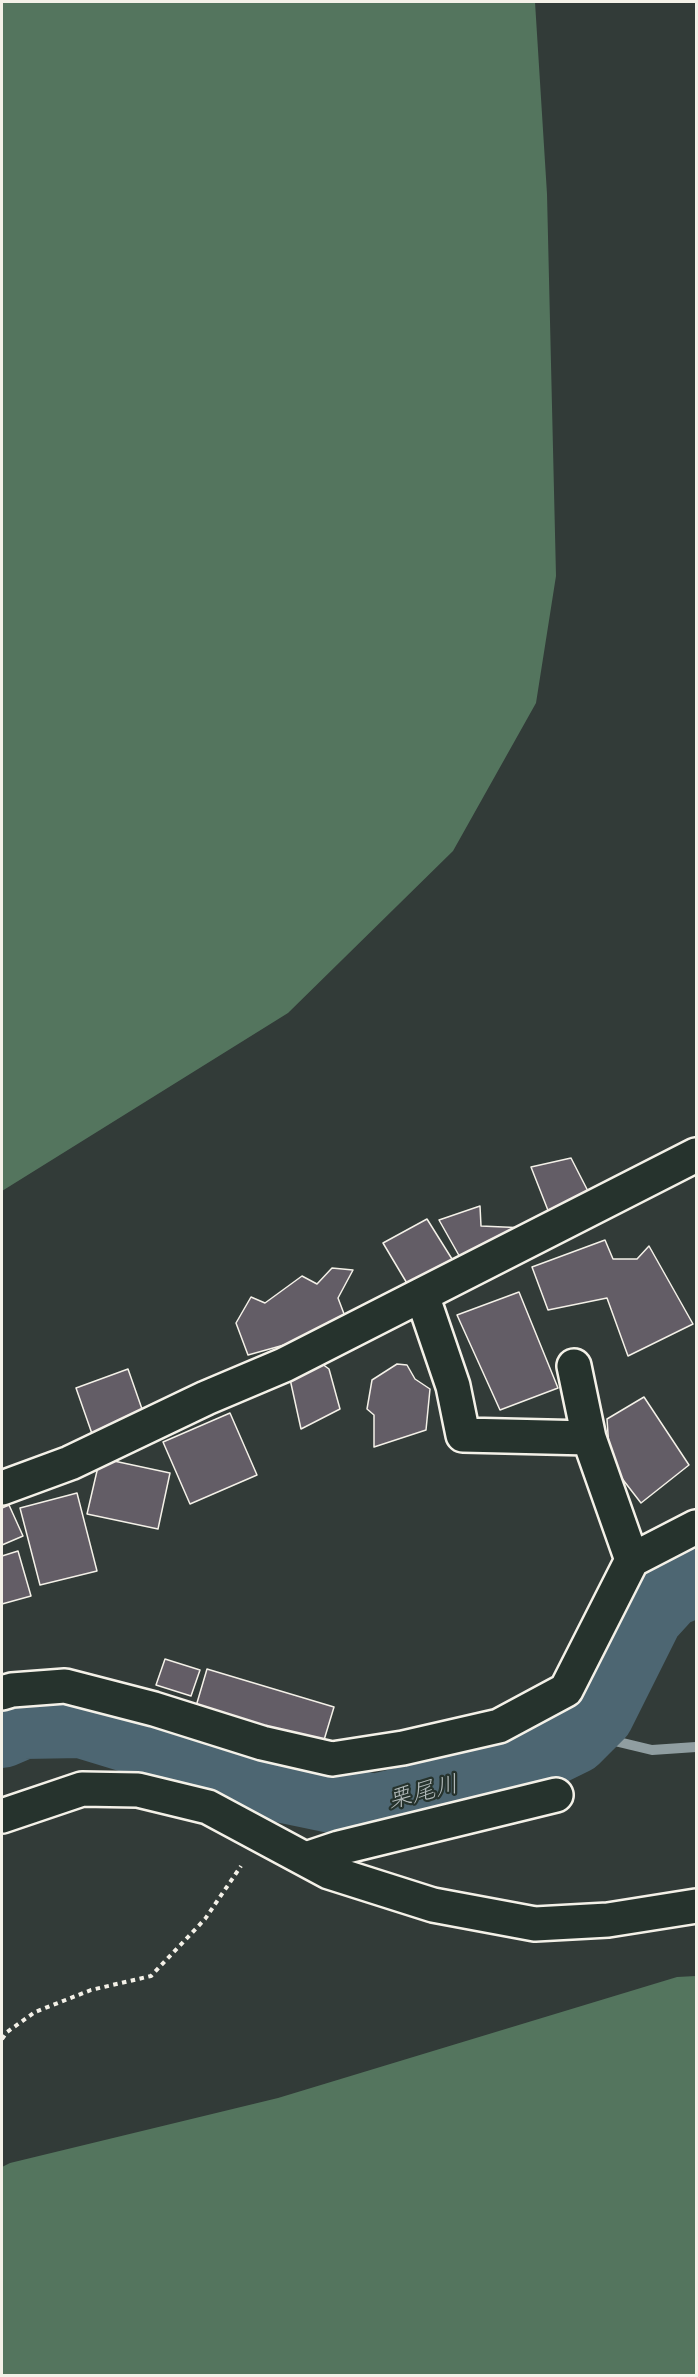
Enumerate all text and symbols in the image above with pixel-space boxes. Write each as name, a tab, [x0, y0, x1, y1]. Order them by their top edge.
water label: 栗尾川	[386, 1773, 462, 1819]

